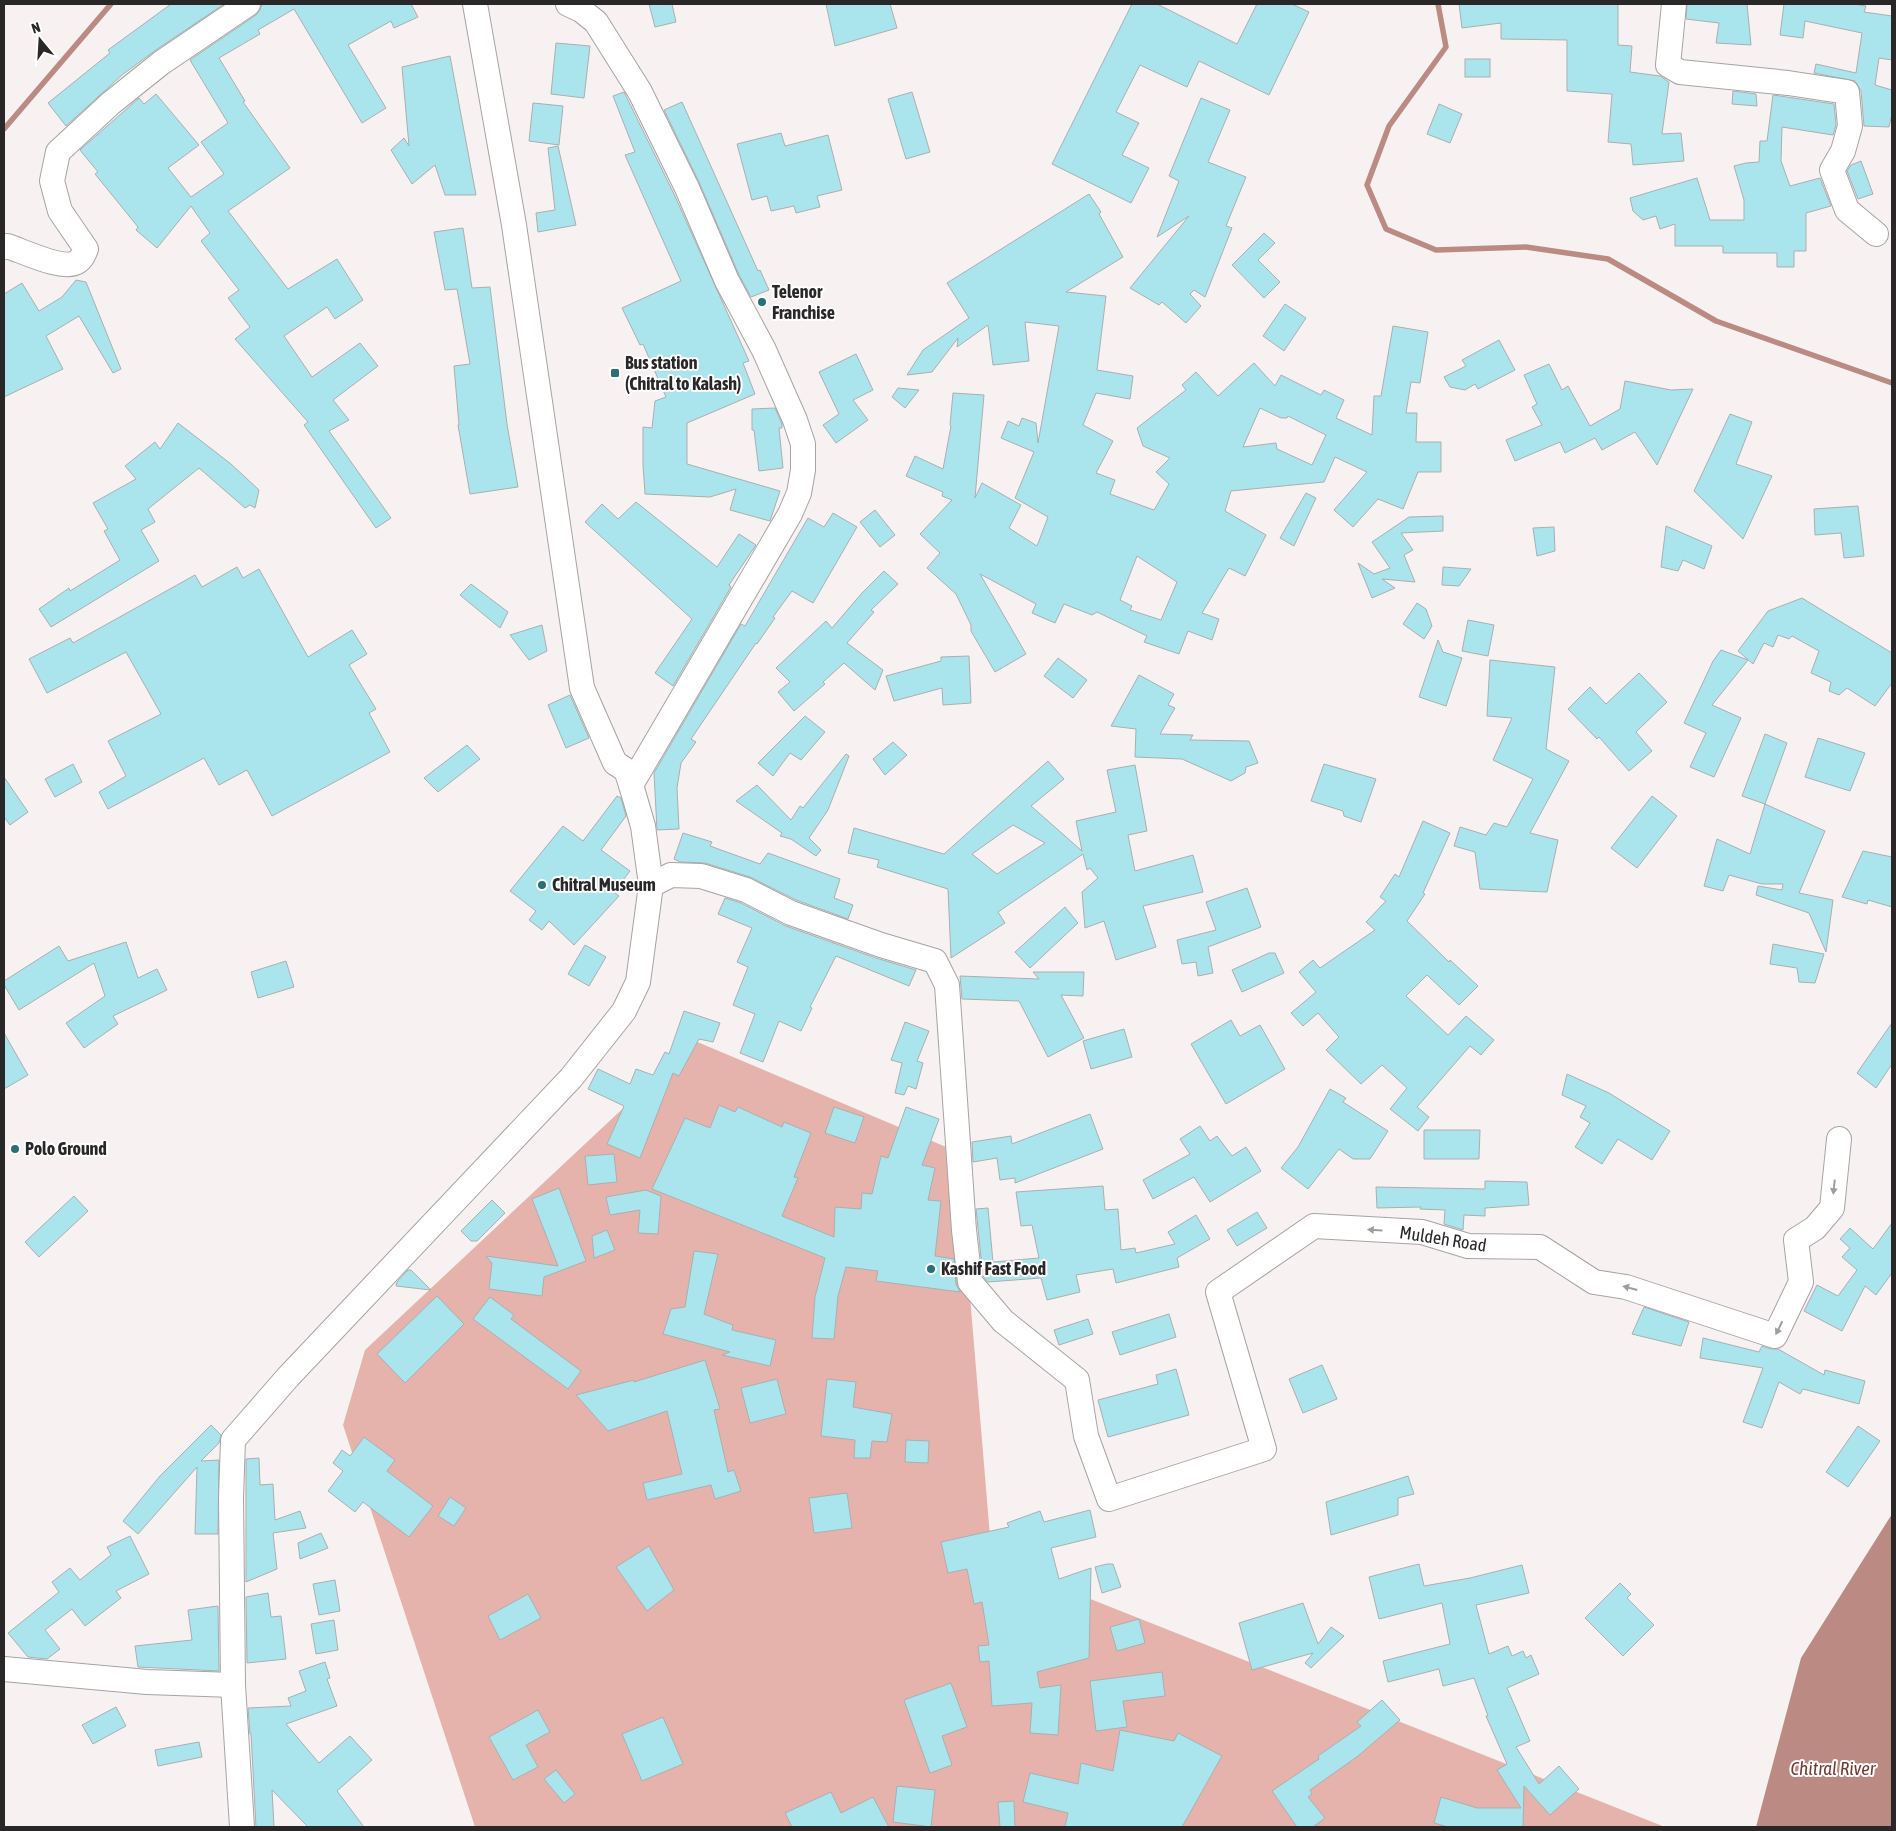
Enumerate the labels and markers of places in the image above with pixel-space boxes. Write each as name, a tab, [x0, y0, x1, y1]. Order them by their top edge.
place label: Telenor Franchise	[772, 281, 835, 323]
marker: Telenor Franchise	[756, 296, 768, 308]
place label: Bus station (Chitral to Kalash)	[625, 352, 741, 394]
marker: Bus station (Chitral to Kalash)	[609, 367, 621, 379]
place label: Chitral Museum	[552, 874, 656, 895]
marker: Chitral Museum	[536, 879, 548, 891]
place label: Polo Ground	[25, 1138, 107, 1159]
marker: Polo Ground	[9, 1143, 21, 1155]
place label: Kashif Fast Food	[941, 1258, 1046, 1279]
marker: Kashif Fast Food	[925, 1263, 937, 1275]

